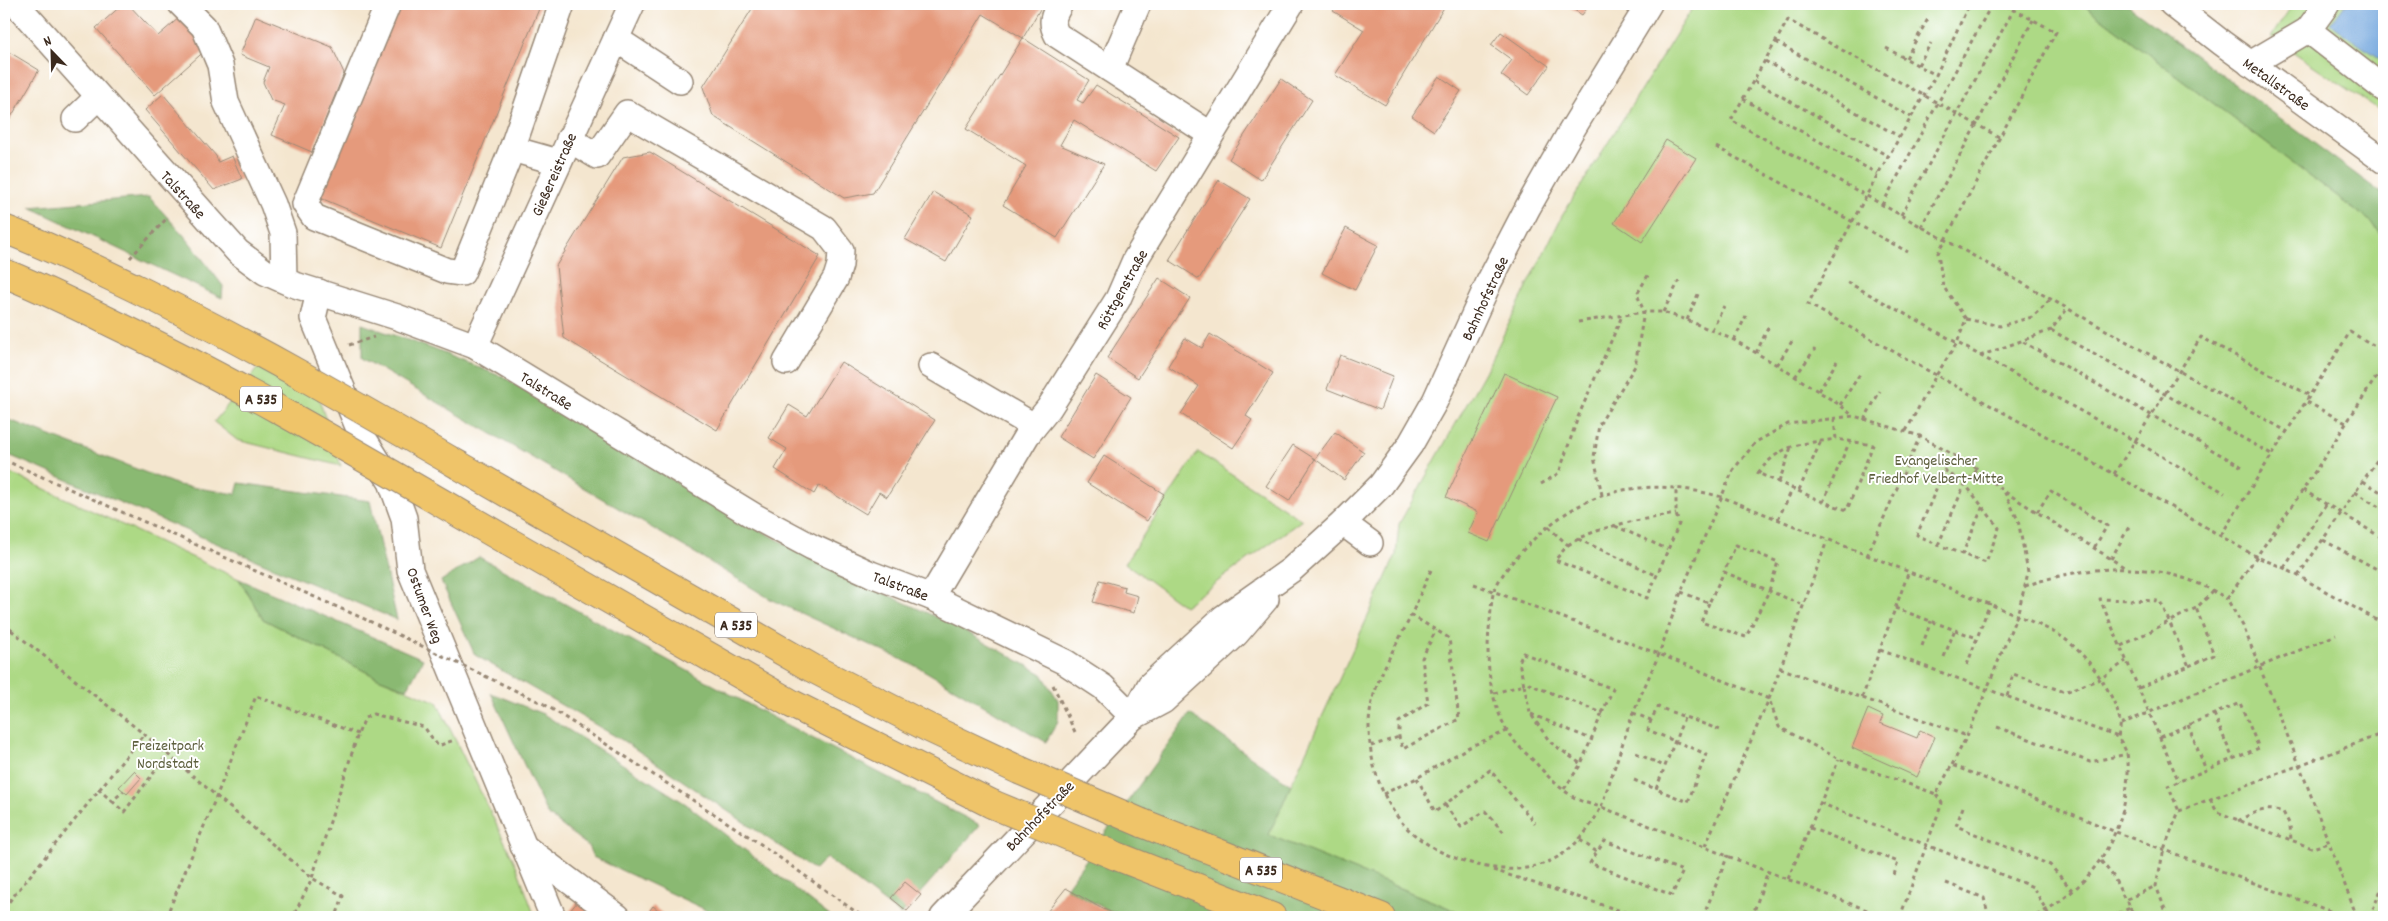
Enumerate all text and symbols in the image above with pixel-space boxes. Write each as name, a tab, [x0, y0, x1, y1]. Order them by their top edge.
north arrow	[28, 28, 78, 78]
text: N	[41, 31, 55, 52]
street label: Metallstraße	[2237, 53, 2314, 117]
street label: Gießereistraße	[527, 130, 584, 220]
street label: Talstraße	[154, 166, 210, 225]
street label: Röttgenstraße	[1092, 246, 1155, 335]
street label: Bahnhofstraße	[1457, 253, 1516, 345]
street label: Talstraße	[515, 367, 577, 417]
road number: A 535	[240, 386, 282, 412]
park label: Evangelischer Friedhof Velbert-Mitte	[1868, 450, 2004, 491]
street label: Ostumer Weg	[399, 565, 448, 647]
street label: Talstraße	[869, 566, 932, 609]
road number: A 535	[715, 612, 757, 638]
park label: Freizeitpark Nordstadt	[132, 735, 204, 776]
street label: Bahnhofstraße	[1001, 776, 1081, 857]
road number: A 535	[1240, 858, 1282, 882]

